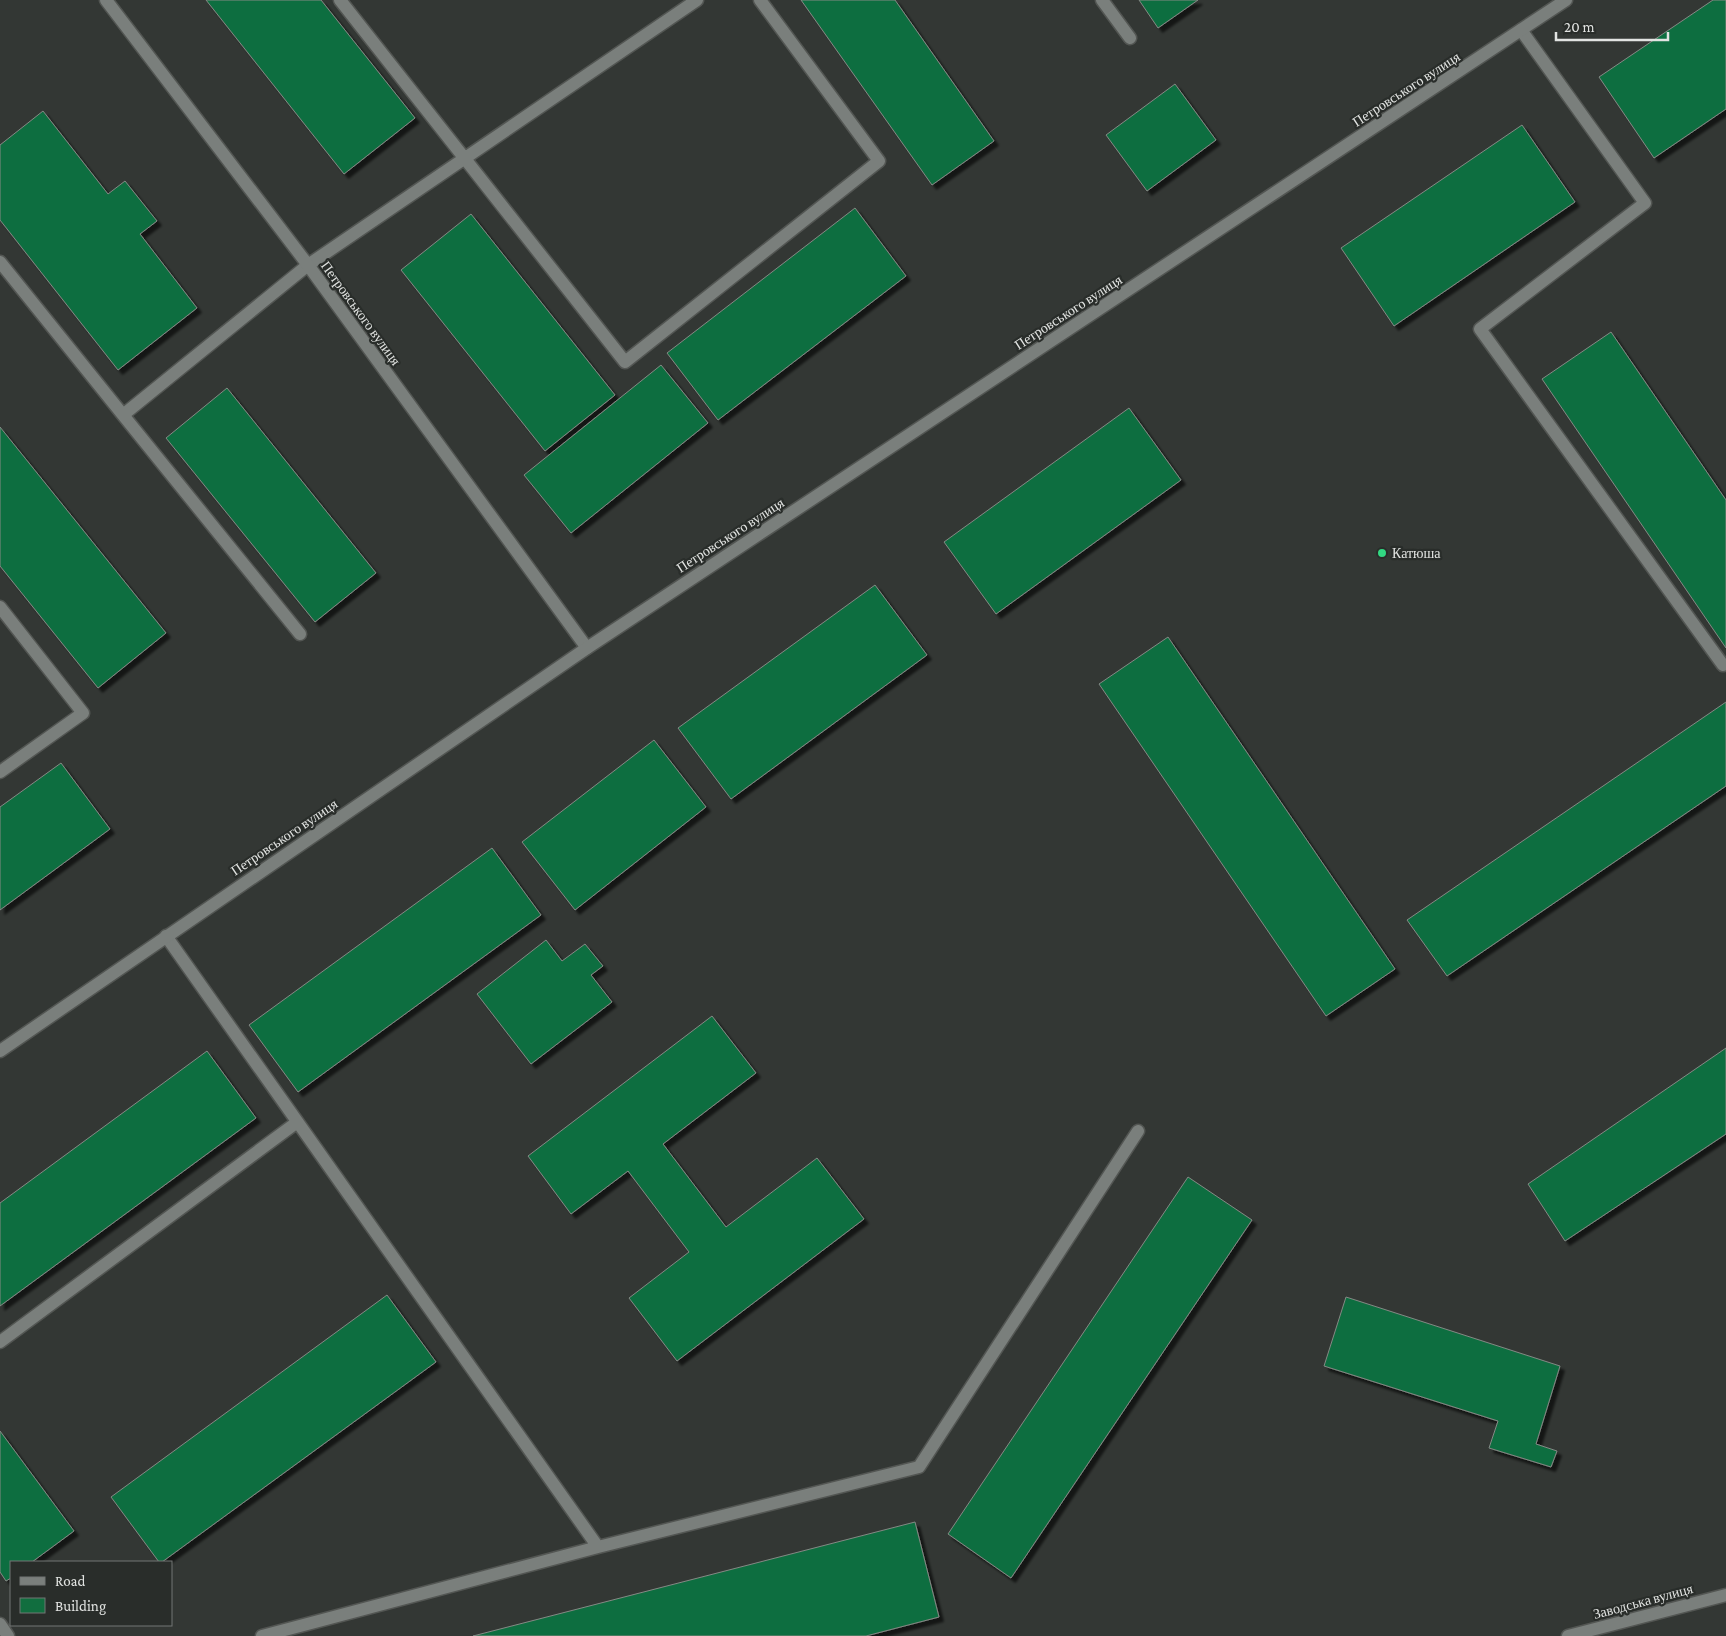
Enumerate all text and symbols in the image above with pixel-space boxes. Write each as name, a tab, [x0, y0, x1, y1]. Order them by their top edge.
scale bar	[1556, 10, 1668, 42]
text: 20 m	[1564, 19, 1595, 35]
street label: Петровського вулиця	[1349, 48, 1463, 130]
street label: Петровського вулиця	[318, 258, 404, 369]
street label: Петровського вулиця	[1011, 271, 1125, 353]
street label: Петровського вулиця	[673, 494, 787, 576]
place label: Катюша	[1392, 545, 1441, 561]
marker: Катюша	[1376, 547, 1388, 559]
street label: Петровського вулиця	[228, 795, 341, 879]
legend	[10, 1561, 172, 1626]
text: Road	[55, 1573, 86, 1589]
street label: Заводська вулиця	[1591, 1580, 1695, 1622]
text: Building	[55, 1598, 106, 1615]

